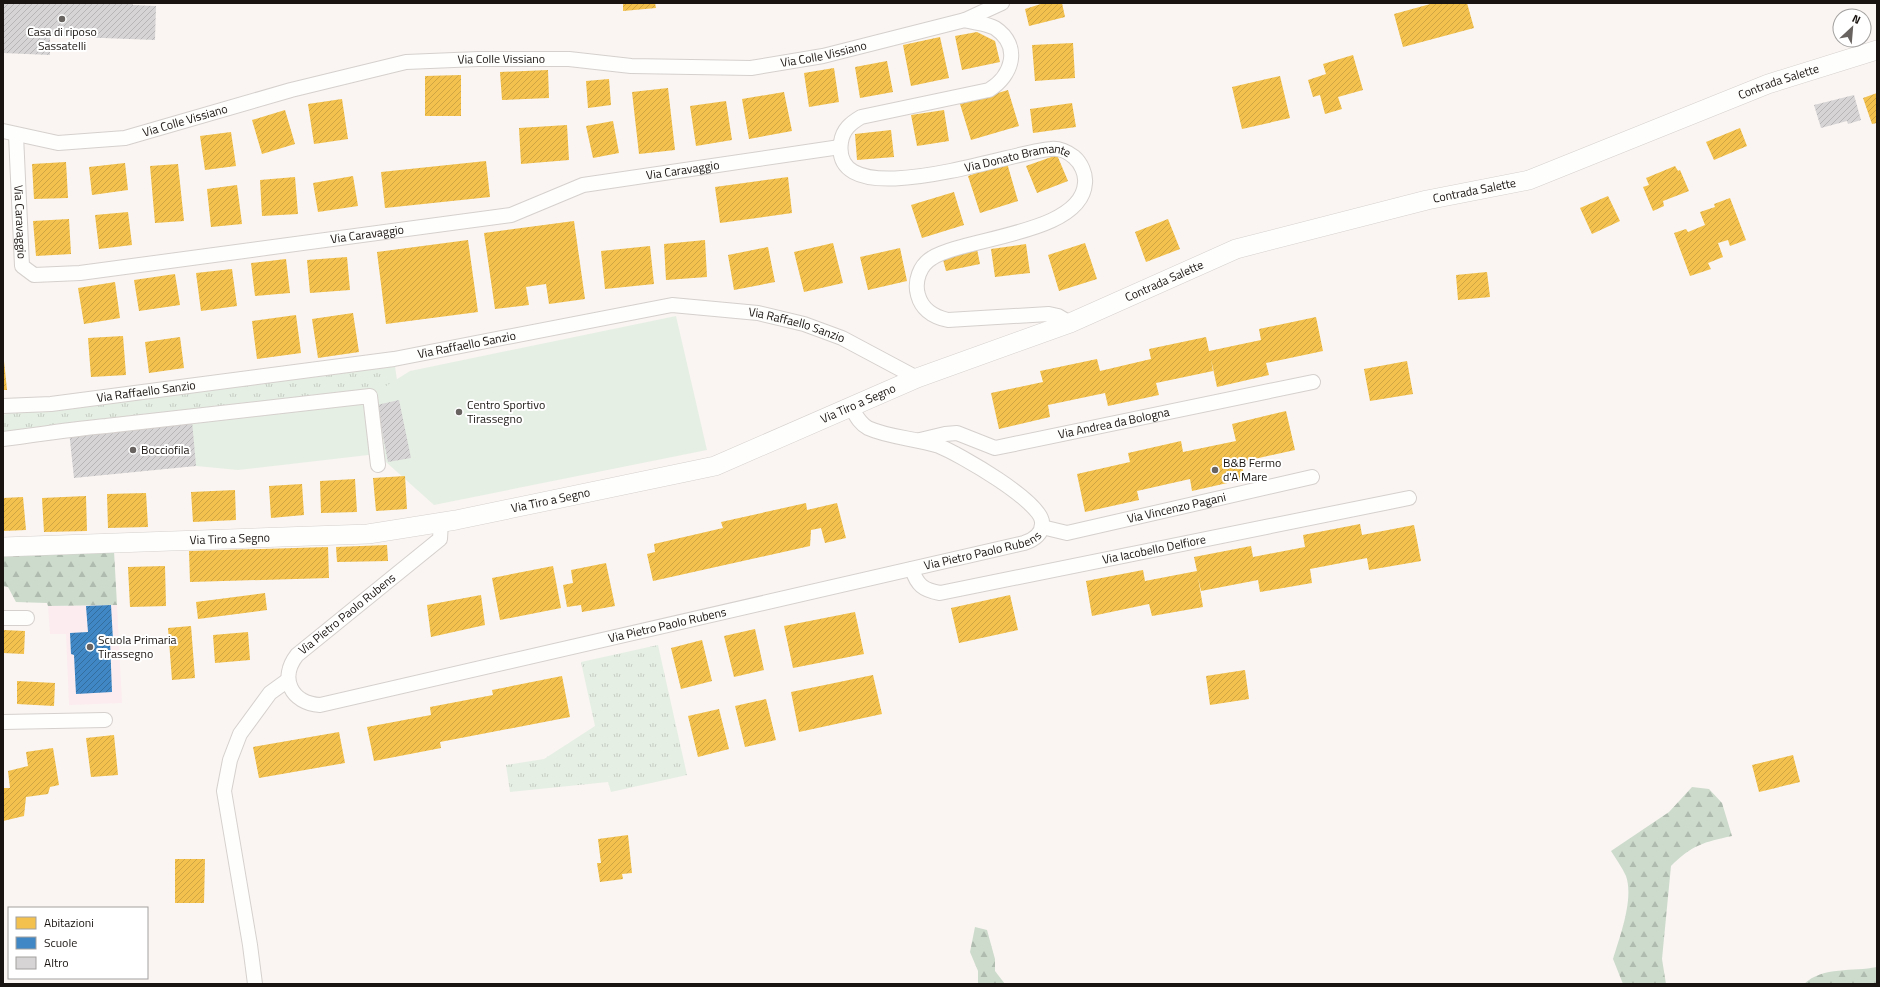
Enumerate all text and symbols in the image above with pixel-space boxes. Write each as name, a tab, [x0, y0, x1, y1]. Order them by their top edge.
north arrow	[1832, 8, 1872, 48]
text: N	[1849, 10, 1863, 28]
marker: Casa di riposo Sassatelli	[57, 14, 67, 24]
place label: Casa di riposo Sassatelli	[27, 22, 97, 55]
street label: Via Colle Vissiano	[779, 35, 869, 72]
street label: Via Colle Vissiano	[457, 49, 545, 69]
street label: Contrada Salette	[1735, 59, 1821, 104]
street label: Via Colle Vissiano	[140, 99, 230, 141]
street label: Via Donato Bramante	[963, 139, 1075, 177]
street label: Via Caravaggio	[645, 155, 721, 185]
street label: Contrada Salette	[1431, 173, 1517, 208]
street label: Via Caravaggio	[9, 185, 32, 259]
street label: Via Caravaggio	[329, 220, 405, 248]
street label: Contrada Salette	[1122, 255, 1206, 306]
street label: Via Raffaello Sanzio	[748, 302, 848, 347]
street label: Via Raffaello Sanzio	[416, 326, 517, 363]
street label: Via Raffaello Sanzio	[95, 375, 197, 407]
street label: Via Tiro a Segno	[817, 378, 899, 428]
place label: Centro Sportivo Tirassegno	[467, 395, 545, 428]
street label: Via Andrea da Bologna	[1056, 402, 1171, 444]
marker: Centro Sportivo Tirassegno	[454, 407, 464, 417]
place label: Bocciofila	[141, 440, 189, 459]
marker: Bocciofila	[128, 445, 138, 455]
place label: B&B Fermo d'A Mare	[1223, 453, 1281, 486]
marker: B&B Fermo d'A Mare	[1210, 465, 1220, 475]
street label: Via Tiro a Segno	[509, 482, 592, 517]
street label: Via Vincenzo Pagani	[1125, 487, 1228, 528]
street label: Via Pietro Paolo Rubens	[922, 526, 1046, 575]
street label: Via Tiro a Segno	[189, 527, 270, 549]
street label: Via Iacobello Delfiore	[1100, 529, 1207, 569]
street label: Via Pietro Paolo Rubens	[294, 568, 400, 659]
street label: Via Pietro Paolo Rubens	[606, 602, 728, 647]
place label: Scuola Primaria Tirassegno	[98, 630, 177, 663]
marker: Scuola Primaria Tirassegno	[85, 642, 95, 652]
legend	[8, 907, 148, 979]
text: Abitazioni	[44, 913, 94, 932]
text: Scuole	[44, 933, 77, 952]
text: Altro	[44, 953, 69, 972]

